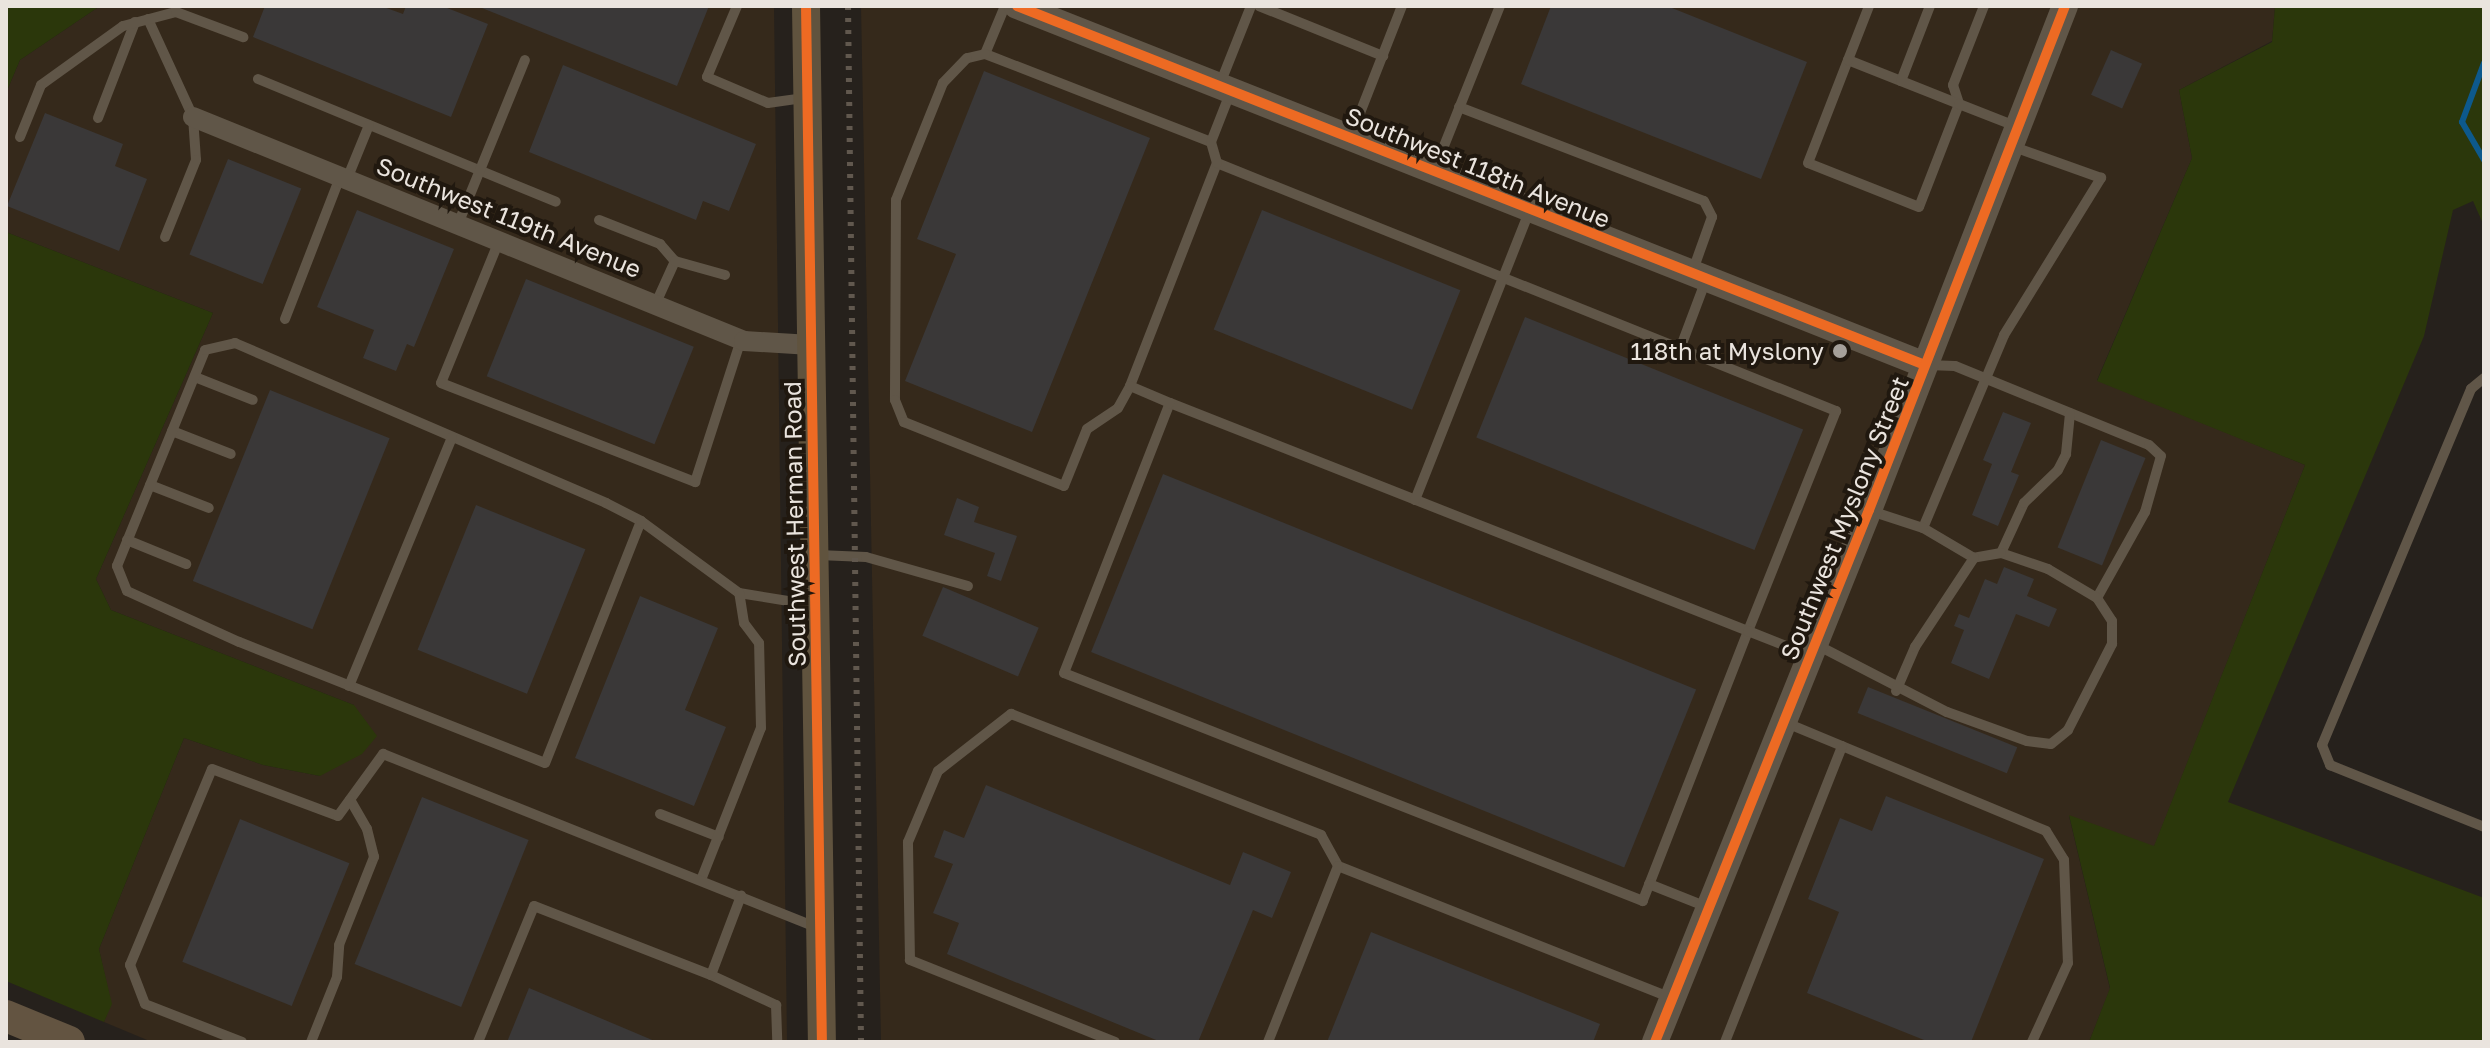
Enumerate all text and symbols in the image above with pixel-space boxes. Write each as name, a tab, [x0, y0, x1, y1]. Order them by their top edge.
street label: Southwest 118th Avenue	[1341, 101, 1615, 233]
street label: Southwest 119th Avenue	[373, 151, 645, 283]
place label: 118th at Myslony	[1630, 337, 1824, 365]
marker: 118th at Myslony	[1831, 342, 1849, 360]
street label: Southwest Myslony Street	[1774, 372, 1914, 664]
street label: Southwest Herman Road	[777, 381, 811, 667]

